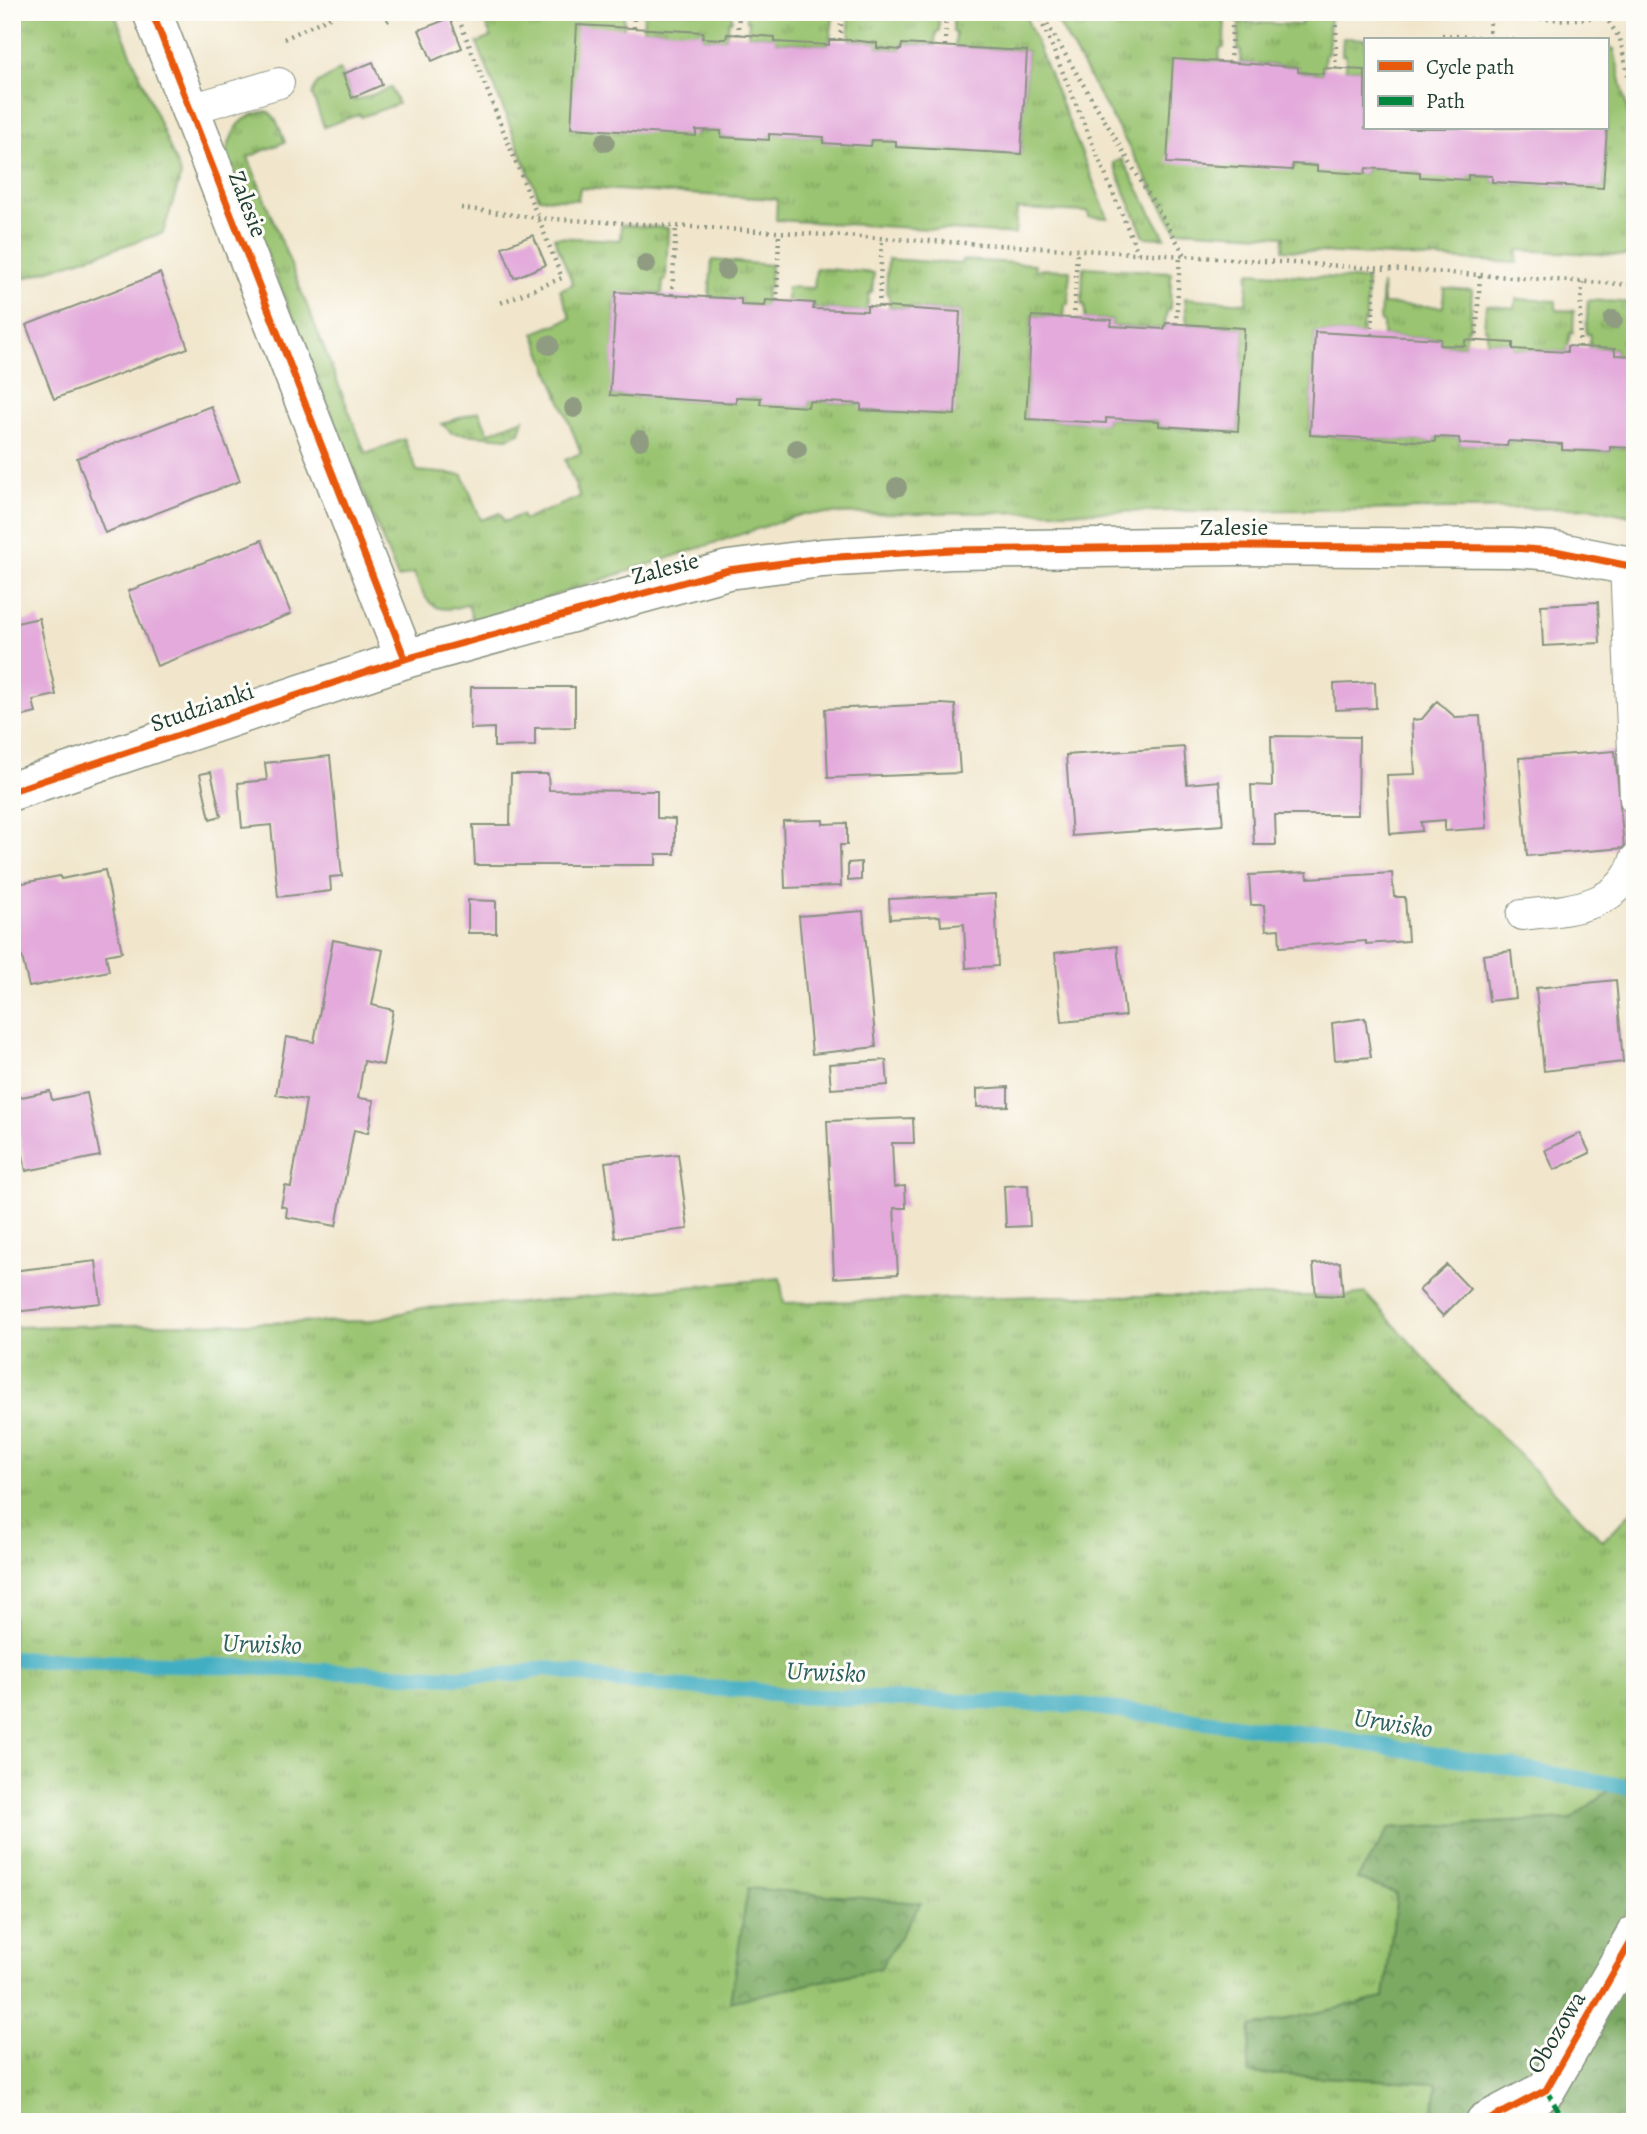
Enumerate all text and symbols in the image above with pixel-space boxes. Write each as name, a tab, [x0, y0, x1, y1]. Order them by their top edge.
legend	[1364, 38, 1608, 130]
text: Cycle path	[1426, 53, 1515, 81]
text: Path	[1426, 87, 1465, 115]
street label: Zalesie	[221, 166, 275, 242]
street label: Zalesie	[1200, 511, 1268, 543]
street label: Zalesie	[628, 544, 702, 592]
street label: Studzianki	[146, 674, 258, 740]
water label: Urwisko	[221, 1625, 303, 1663]
water label: Urwisko	[785, 1653, 867, 1691]
water label: Urwisko	[1351, 1699, 1435, 1747]
street label: Obozowa	[1519, 1984, 1594, 2079]

